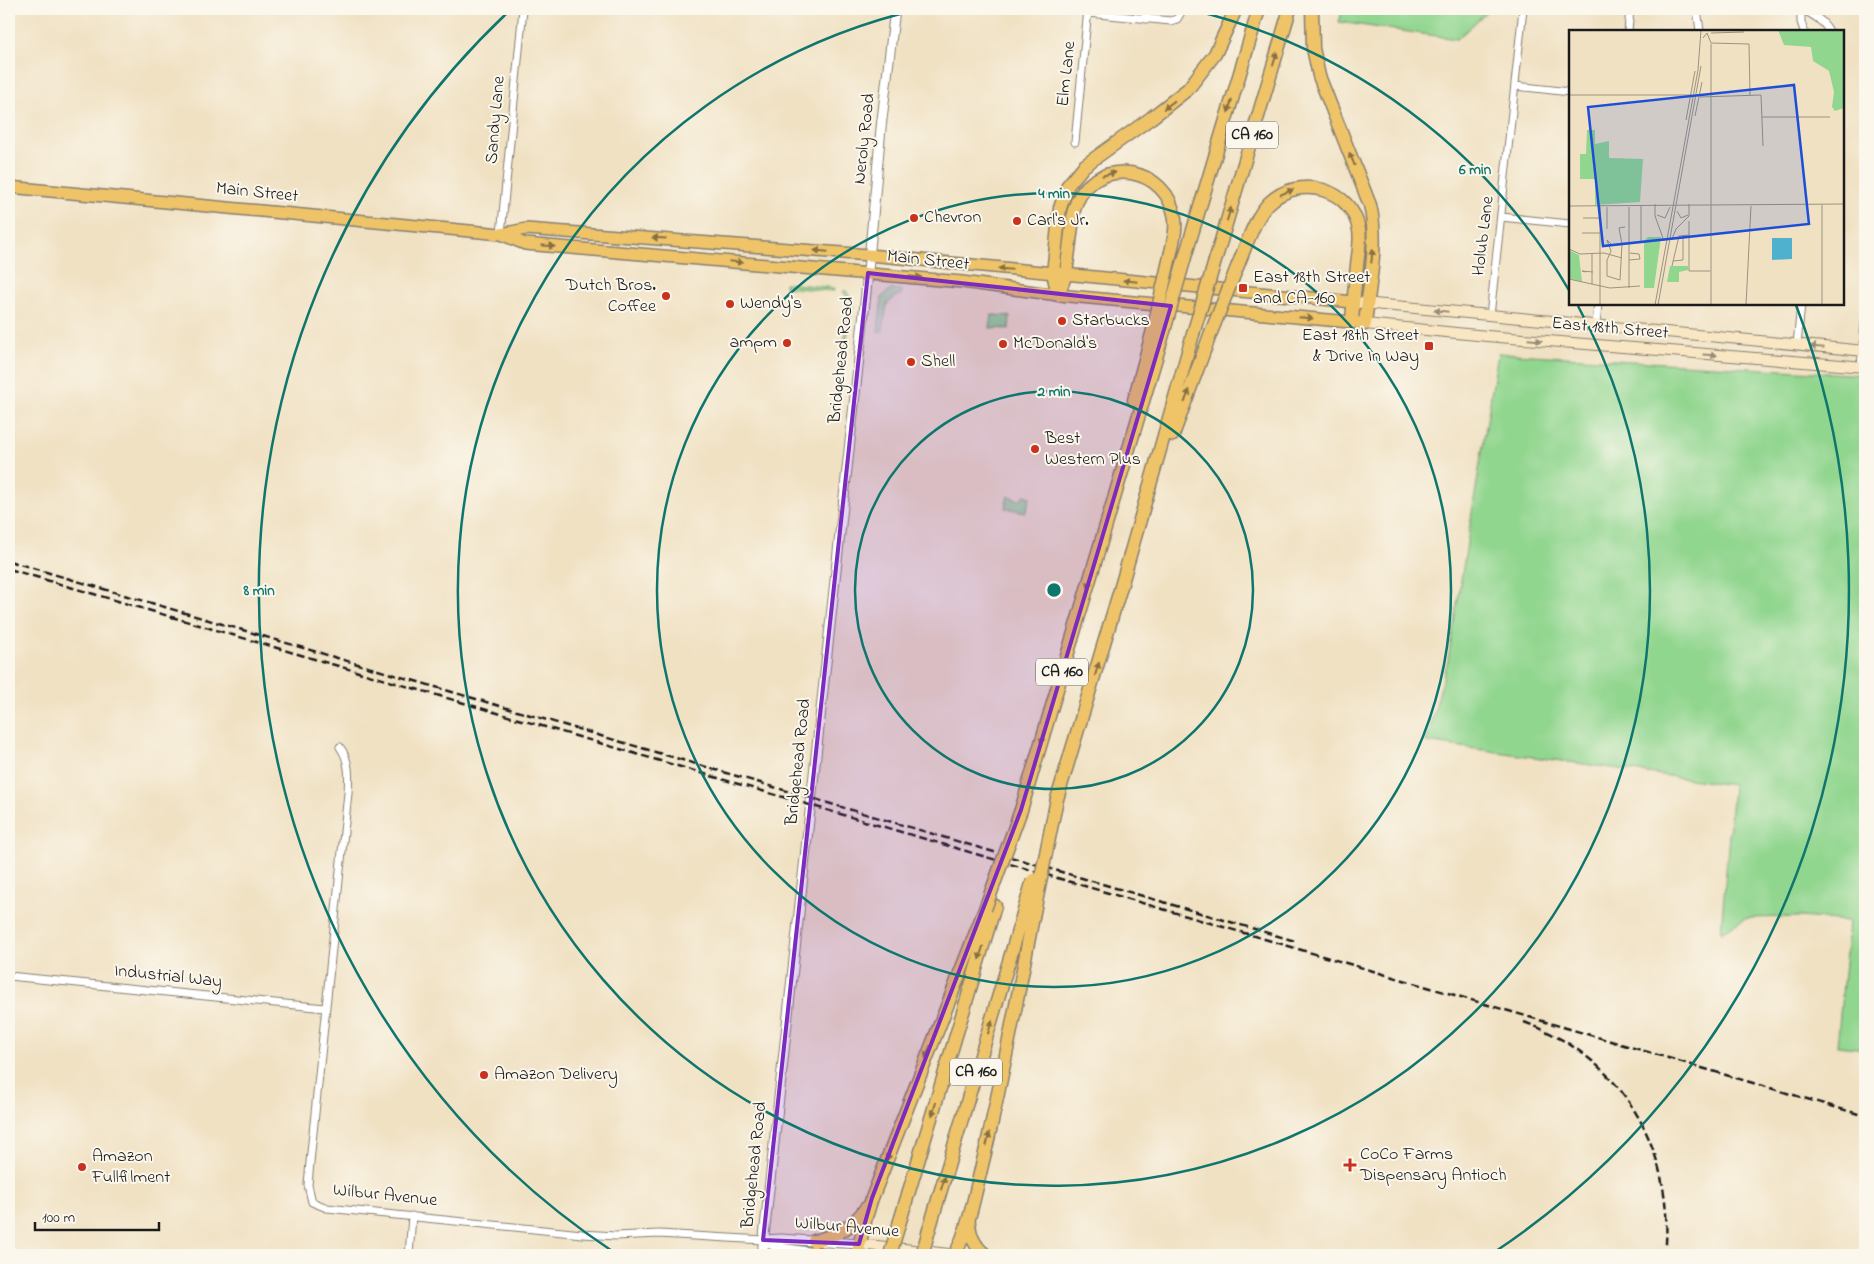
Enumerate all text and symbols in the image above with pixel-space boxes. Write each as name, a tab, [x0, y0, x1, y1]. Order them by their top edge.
inset map	[1569, 30, 1844, 305]
street label: Elm Lane	[1051, 39, 1083, 108]
one-way arrow	[1272, 51, 1280, 66]
street label: Sandy Lane	[479, 74, 513, 165]
street label: Neroly Road	[847, 92, 883, 186]
one-way arrow	[1226, 98, 1234, 113]
one-way arrow	[1163, 99, 1176, 110]
road number: CA 160	[1226, 122, 1278, 148]
one-way arrow	[1347, 152, 1355, 166]
text: 6 min	[1458, 159, 1492, 181]
one-way arrow	[1102, 170, 1117, 178]
street label: Main Street	[215, 176, 299, 210]
text: 4 min	[1037, 183, 1070, 205]
one-way arrow	[1280, 188, 1295, 196]
street label: Holub Lane	[1466, 194, 1502, 277]
place label: Chevron	[924, 205, 981, 231]
one-way arrow	[1225, 207, 1233, 222]
place label: Carl's Jr.	[1027, 208, 1089, 234]
marker: Chevron	[908, 212, 920, 224]
marker: Carl's Jr.	[1011, 215, 1023, 227]
one-way arrow	[651, 234, 667, 242]
one-way arrow	[540, 242, 556, 250]
street label: Main Street	[886, 244, 970, 278]
one-way arrow	[813, 247, 829, 255]
one-way arrow	[1368, 248, 1376, 264]
one-way arrow	[729, 258, 745, 266]
one-way arrow	[996, 265, 1012, 273]
place label: East 18th Street and CA-160	[1253, 265, 1370, 312]
place label: Dutch Bros. Coffee	[565, 273, 657, 320]
one-way arrow	[907, 273, 923, 281]
one-way arrow	[1122, 276, 1138, 284]
marker: East 18th Street and CA-160	[1237, 282, 1249, 294]
marker: Dutch Bros. Coffee	[660, 290, 672, 302]
place label: Wendy's	[740, 291, 802, 317]
street label: Bridgehead Road	[822, 295, 863, 426]
marker: Wendy's	[724, 298, 736, 310]
one-way arrow	[1433, 307, 1449, 315]
place label: Starbucks	[1072, 308, 1150, 334]
street label: East 18th Street	[1550, 311, 1670, 347]
marker: Starbucks	[1056, 315, 1068, 327]
one-way arrow	[1298, 315, 1314, 323]
place label: East 18th Street & Drive In Way	[1302, 323, 1419, 370]
place label: ampm	[730, 330, 777, 356]
place label: McDonald's	[1013, 331, 1097, 357]
marker: ampm	[781, 337, 793, 349]
one-way arrow	[1527, 337, 1543, 345]
marker: McDonald's	[997, 338, 1009, 350]
marker: East 18th Street & Drive In Way	[1423, 340, 1435, 352]
one-way arrow	[1808, 343, 1824, 351]
place label: Shell	[921, 349, 955, 375]
one-way arrow	[1702, 351, 1718, 359]
marker: Shell	[905, 356, 917, 368]
text: 2 min	[1037, 381, 1071, 403]
one-way arrow	[1183, 388, 1191, 403]
place label: Best Western Plus	[1044, 426, 1141, 473]
marker: Best Western Plus	[1029, 443, 1041, 455]
one-way arrow	[1085, 573, 1093, 588]
text: 8 min	[242, 580, 275, 602]
centre of rings	[1045, 581, 1063, 599]
road number: CA 160	[1036, 659, 1088, 686]
one-way arrow	[1093, 661, 1101, 676]
street label: Bridgehead Road	[779, 697, 820, 828]
one-way arrow	[1039, 729, 1047, 744]
one-way arrow	[976, 946, 984, 961]
street label: Industrial Way	[113, 958, 223, 996]
one-way arrow	[986, 1020, 994, 1035]
one-way arrow	[924, 1045, 932, 1060]
road number: CA 160	[950, 1058, 1002, 1086]
place label: Amazon Delivery	[494, 1062, 618, 1088]
marker: Amazon Delivery	[478, 1069, 490, 1081]
street label: Bridgehead Road	[735, 1100, 776, 1231]
one-way arrow	[930, 1101, 937, 1116]
one-way arrow	[984, 1131, 992, 1146]
place label: CoCo Farms Dispensary Antioch	[1359, 1142, 1506, 1189]
place label: Amazon Fullfilment	[91, 1144, 170, 1191]
one-way arrow	[885, 1147, 893, 1162]
marker: CoCo Farms Dispensary Antioch	[1344, 1159, 1356, 1171]
marker: Amazon Fullfilment	[76, 1161, 88, 1173]
one-way arrow	[940, 1175, 948, 1190]
street label: Wilbur Avenue	[332, 1178, 439, 1215]
scale bar	[35, 1199, 159, 1231]
text: 100 m	[42, 1207, 75, 1229]
street label: Wilbur Avenue	[794, 1210, 901, 1246]

